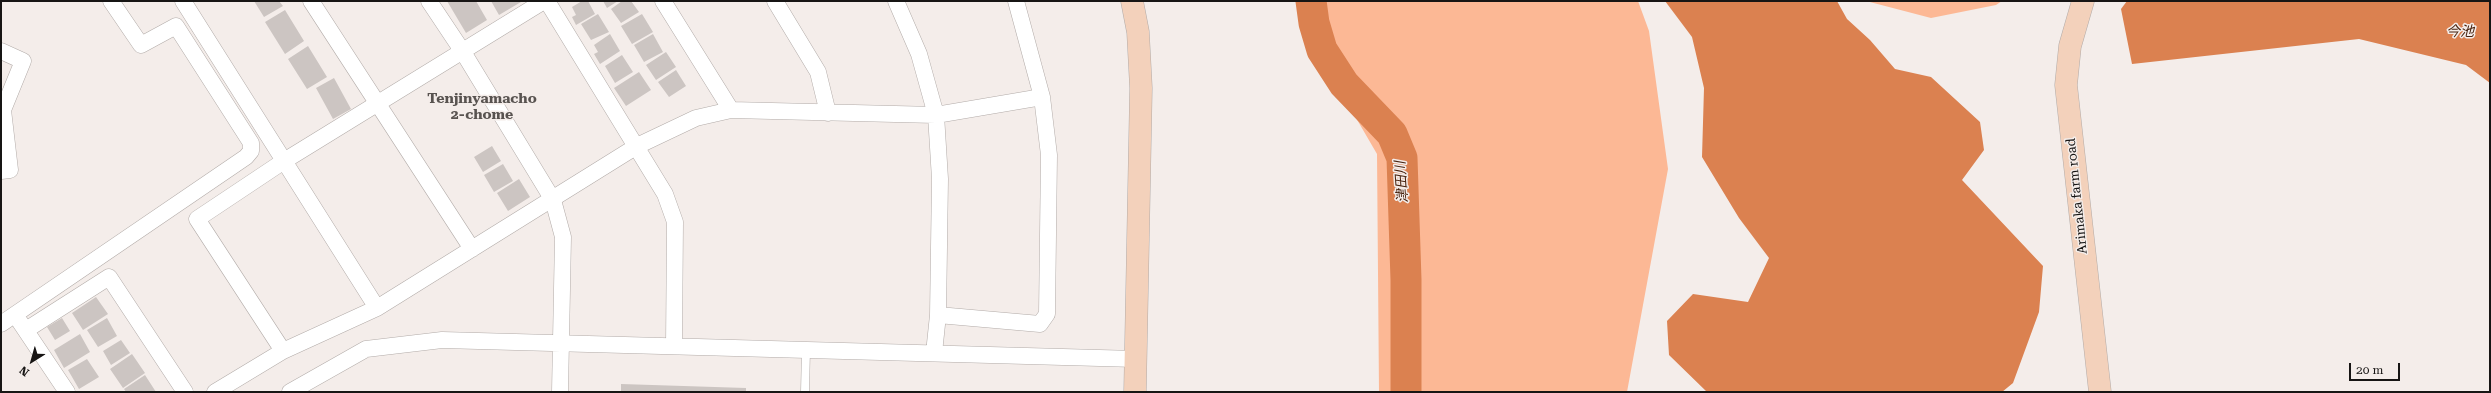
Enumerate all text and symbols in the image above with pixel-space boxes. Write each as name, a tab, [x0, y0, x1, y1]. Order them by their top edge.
water label: 今池	[2446, 24, 2474, 40]
district label: Tenjinyamacho 2-chome	[427, 91, 537, 124]
street label: Arimaka farm road	[2063, 137, 2091, 255]
water label: 津田川	[1392, 160, 1412, 204]
north arrow	[12, 341, 52, 381]
scale bar	[2351, 355, 2402, 381]
text: N	[17, 363, 32, 379]
text: 20 m	[2356, 363, 2383, 377]

